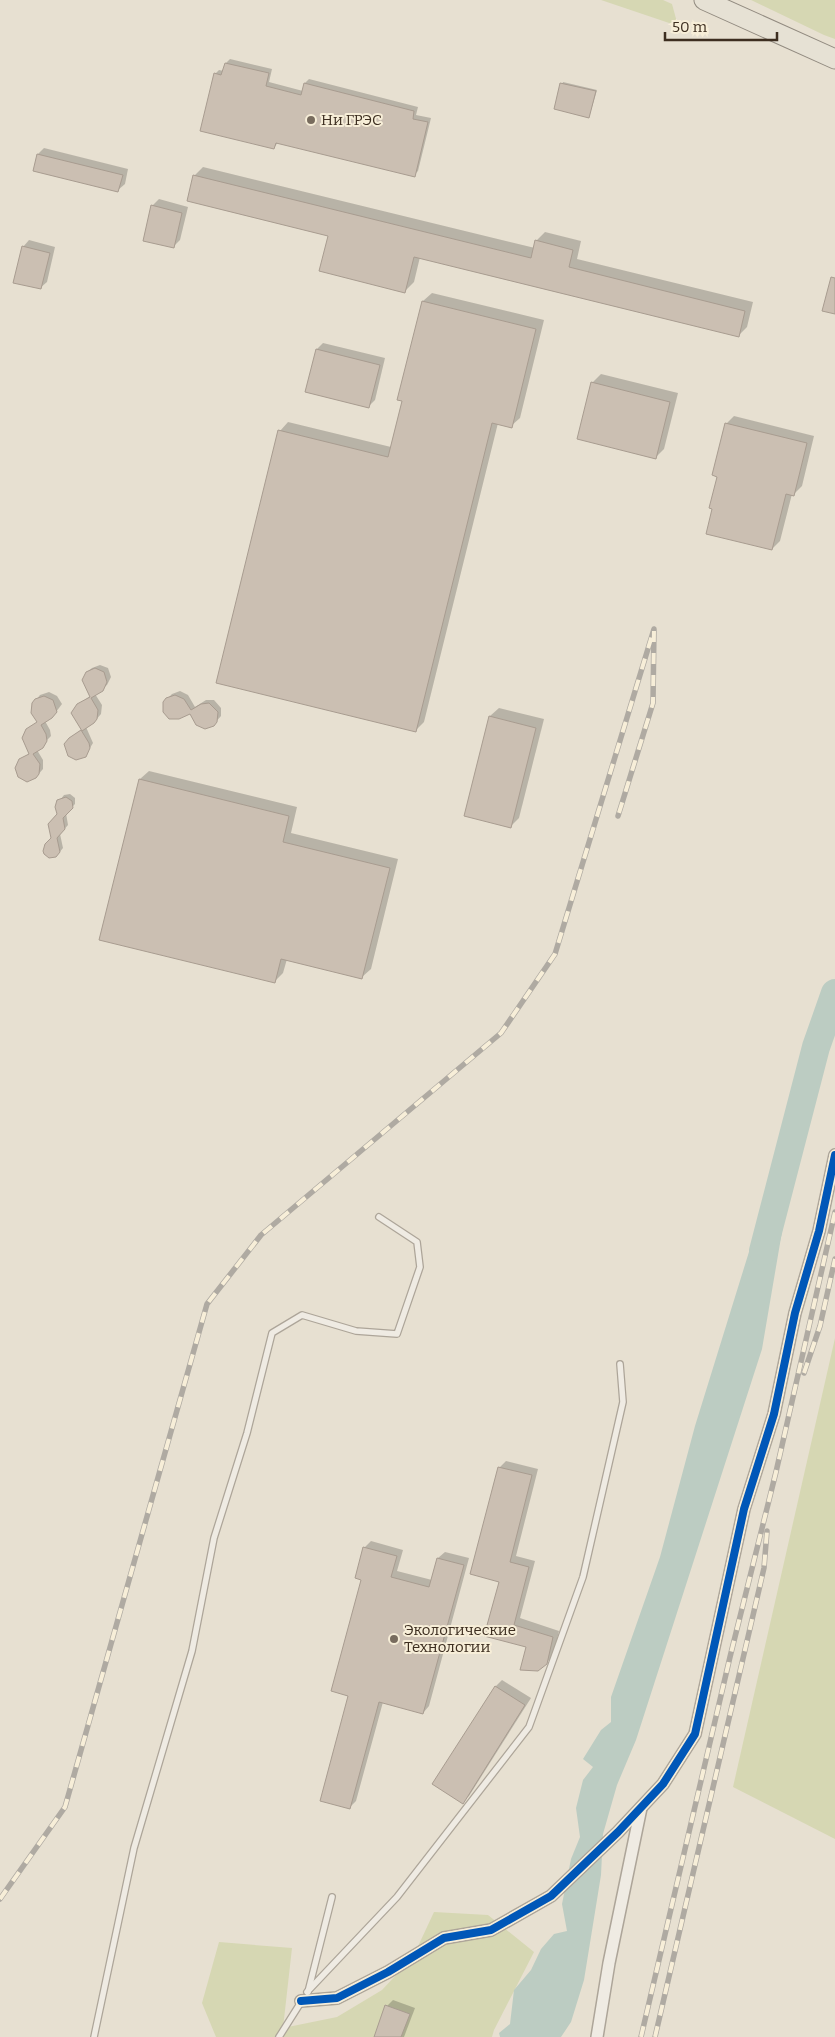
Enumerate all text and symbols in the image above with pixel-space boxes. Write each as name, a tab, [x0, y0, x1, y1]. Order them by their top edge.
scale bar	[665, 10, 778, 42]
text: 50 m	[672, 18, 708, 36]
place label: Ни ГРЭС	[321, 111, 382, 129]
marker: Ни ГРЭС	[305, 114, 317, 126]
place label: Экологические Технологии	[404, 1621, 516, 1656]
marker: Экологические Технологии	[388, 1633, 400, 1645]

